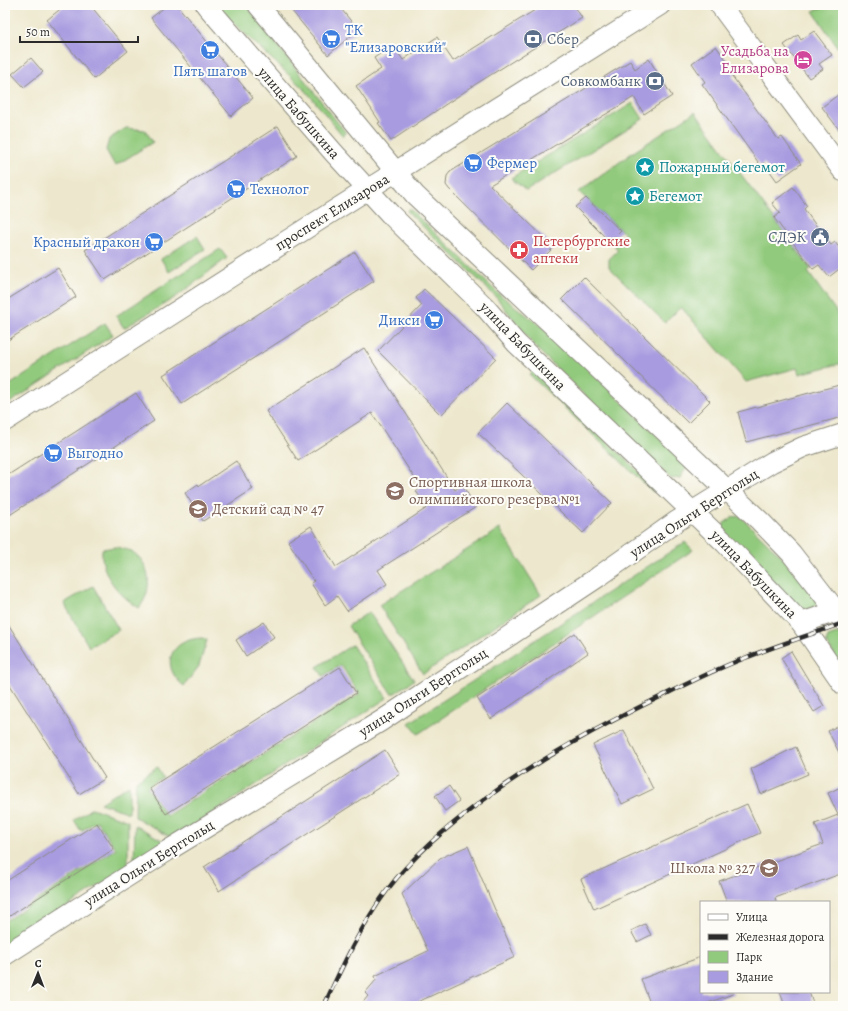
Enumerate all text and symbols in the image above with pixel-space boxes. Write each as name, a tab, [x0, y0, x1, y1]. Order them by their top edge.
scale bar	[20, 18, 138, 44]
place label: ТК "Елизаровский"	[345, 20, 446, 57]
text: 50 m	[26, 24, 50, 40]
supermarket icon: ТК "Елизаровский"	[320, 28, 342, 50]
bank icon: Сбер	[522, 28, 544, 50]
place label: Сбер	[547, 29, 579, 49]
supermarket icon: Пять шагов	[199, 39, 221, 61]
place label: Усадьба на Елизарова	[721, 41, 789, 78]
hotel icon: Усадьба на Елизарова	[792, 49, 814, 71]
place label: Пять шагов	[173, 61, 247, 81]
street label: улица Бабушкина	[253, 62, 345, 163]
bank icon: Совкомбанк	[644, 70, 666, 92]
place label: Совкомбанк	[561, 71, 641, 91]
supermarket icon: Фермер	[462, 152, 484, 174]
place label: Фермер	[487, 153, 537, 173]
place icon: Пожарный бегемот	[634, 156, 656, 178]
place label: Пожарный бегемот	[659, 157, 785, 177]
street label: проспект Елизарова	[271, 169, 393, 255]
supermarket icon: Технолог	[225, 178, 247, 200]
place label: Технолог	[250, 179, 310, 199]
place icon: Бегемот	[624, 185, 646, 207]
place label: Бегемот	[649, 186, 703, 206]
public building icon: СДЭК	[809, 226, 831, 248]
place label: СДЭК	[768, 227, 806, 247]
supermarket icon: Красный дракон	[143, 231, 165, 253]
place label: Петербургские аптеки	[533, 231, 630, 268]
place label: Красный дракон	[33, 232, 140, 252]
pharmacy icon: Петербургские аптеки	[508, 239, 530, 261]
street label: улица Бабушкина	[475, 297, 571, 395]
supermarket icon: Дикси	[423, 309, 445, 331]
place label: Дикси	[379, 310, 420, 330]
supermarket icon: Выгодно	[42, 442, 64, 464]
place label: Выгодно	[67, 443, 123, 463]
street label: улица Ольги Берггольц	[625, 464, 762, 563]
place label: Спортивная школа олимпийского резерва №1	[409, 472, 580, 509]
school or university icon: Спортивная школа олимпийского резерва №1	[384, 480, 406, 502]
school or university icon: Детский сад № 47	[187, 498, 209, 520]
place label: Детский сад № 47	[212, 499, 325, 519]
street label: улица Бабушкина	[706, 525, 802, 623]
street label: улица Ольги Берггольц	[354, 643, 491, 742]
street label: улица Ольги Берггольц	[79, 815, 218, 912]
school or university icon: Школа № 327	[758, 857, 780, 879]
place label: Школа № 327	[670, 858, 756, 878]
legend	[700, 901, 830, 993]
text: Улица	[736, 909, 768, 925]
text: Железная дорога	[736, 929, 825, 945]
text: Парк	[736, 949, 762, 965]
north arrow	[18, 953, 58, 993]
text: С	[35, 956, 42, 971]
text: Здание	[736, 969, 773, 985]

